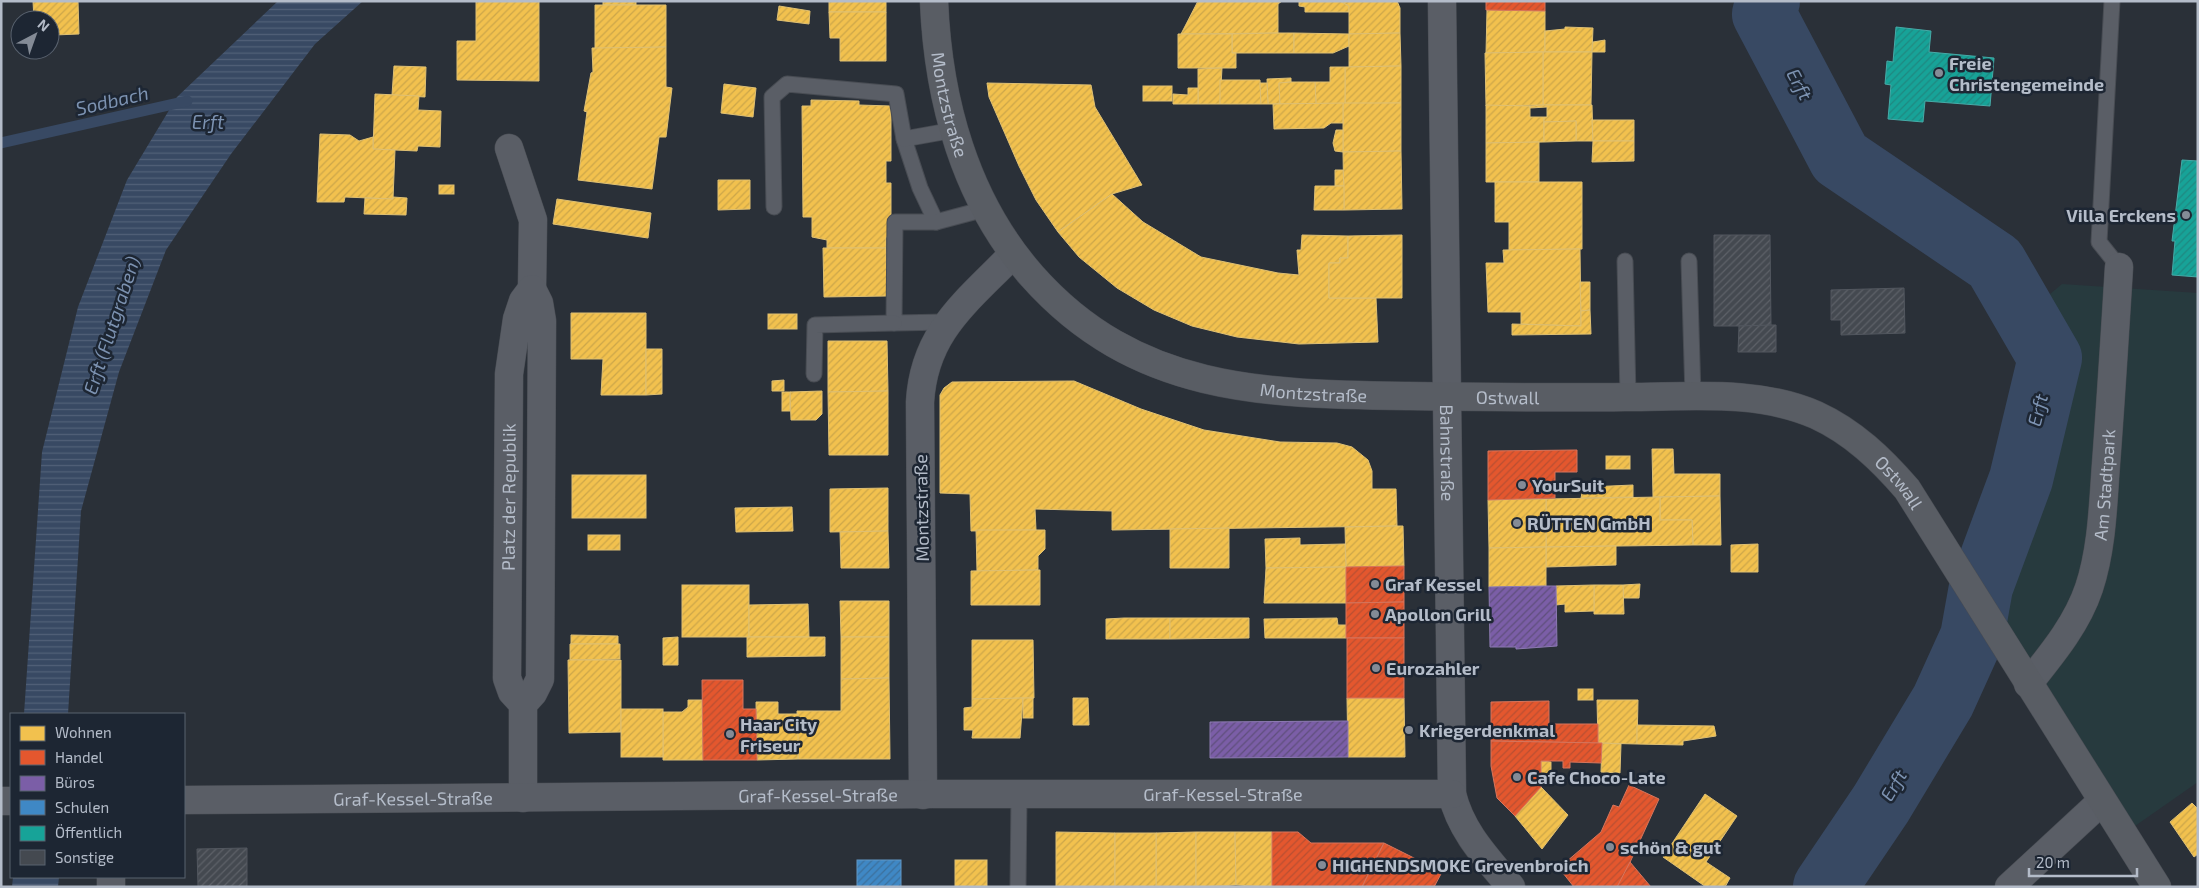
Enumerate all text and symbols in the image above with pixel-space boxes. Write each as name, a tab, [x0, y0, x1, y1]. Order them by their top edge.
north arrow	[10, 10, 60, 60]
text: N	[34, 15, 53, 35]
street label: Montzstraße	[927, 51, 973, 160]
place label: Freie Christengemeinde	[1949, 52, 2104, 95]
water label: Erft	[1782, 64, 1818, 104]
marker: Freie Christengemeinde	[1933, 67, 1945, 79]
water label: Sodbach	[73, 80, 151, 120]
water label: Erft	[192, 110, 225, 133]
place label: Villa Erckens	[2066, 204, 2176, 226]
marker: Villa Erckens	[2180, 209, 2192, 221]
water label: Erft (Flutgraben)	[78, 253, 144, 397]
street label: Montzstraße	[1259, 378, 1367, 406]
street label: Ostwall	[1476, 386, 1540, 408]
water label: Erft	[2022, 391, 2052, 429]
street label: Bahnstraße	[1436, 404, 1459, 502]
street label: Platz der Republik	[497, 423, 520, 571]
street label: Am Stadtpark	[2089, 428, 2120, 542]
street label: Ostwall	[1871, 451, 1928, 514]
street label: Montzstraße	[909, 454, 933, 562]
place label: YourSuit	[1532, 474, 1605, 496]
marker: YourSuit	[1516, 479, 1528, 491]
place label: RÜTTEN GmbH	[1527, 512, 1651, 534]
marker: RÜTTEN GmbH	[1511, 517, 1523, 529]
place label: Graf Kessel	[1385, 573, 1482, 595]
marker: Graf Kessel	[1369, 578, 1381, 590]
place label: Apollon Grill	[1385, 603, 1492, 625]
marker: Apollon Grill	[1369, 608, 1381, 620]
place label: Eurozahler	[1386, 657, 1480, 679]
marker: Eurozahler	[1370, 662, 1382, 674]
legend	[10, 713, 185, 878]
place label: Haar City Friseur	[740, 713, 818, 756]
place label: Kriegerdenkmal	[1419, 719, 1555, 741]
text: Wohnen	[55, 723, 112, 741]
marker: Kriegerdenkmal	[1403, 724, 1415, 736]
marker: Haar City Friseur	[724, 728, 736, 740]
text: Handel	[55, 748, 104, 766]
water label: Erft	[1875, 764, 1912, 805]
place label: Cafe Choco-Late	[1527, 766, 1666, 788]
marker: Cafe Choco-Late	[1511, 771, 1523, 783]
text: Büros	[55, 773, 95, 791]
street label: Graf-Kessel-Straße	[738, 783, 898, 807]
street label: Graf-Kessel-Straße	[1143, 783, 1303, 805]
street label: Graf-Kessel-Straße	[333, 787, 493, 810]
text: Schulen	[55, 798, 109, 816]
text: Öffentlich	[55, 823, 122, 841]
place label: schön & gut	[1620, 836, 1722, 858]
marker: schön & gut	[1604, 841, 1616, 853]
scale bar	[2029, 846, 2136, 878]
text: Sonstige	[55, 848, 114, 866]
text: 20 m	[2036, 853, 2070, 871]
place label: HIGHENDSMOKE Grevenbroich	[1332, 854, 1588, 876]
marker: HIGHENDSMOKE Grevenbroich	[1316, 859, 1328, 871]

